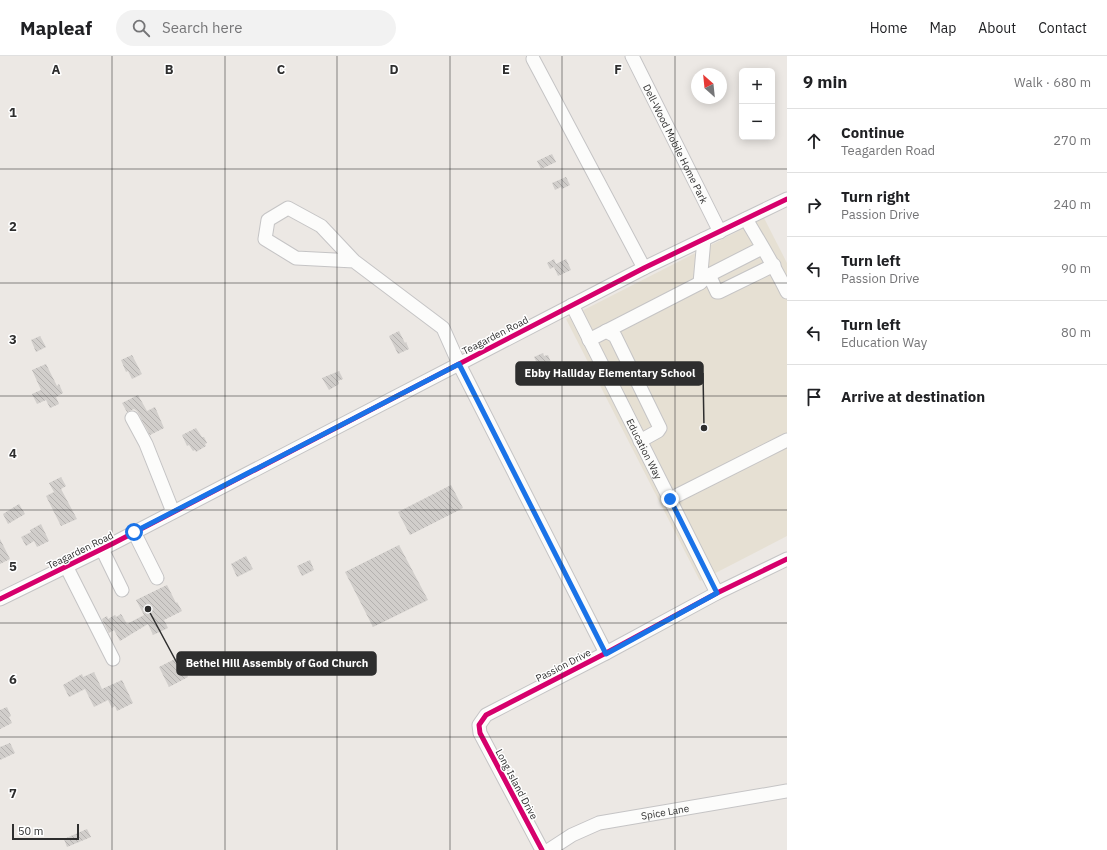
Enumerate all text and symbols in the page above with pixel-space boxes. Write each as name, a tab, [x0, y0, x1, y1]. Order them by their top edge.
search box	[116, 10, 396, 46]
text: Mapleaf	[20, 16, 92, 40]
icon: search	[130, 17, 152, 39]
text: Search here	[162, 18, 242, 37]
text: Home	[870, 19, 907, 37]
text: Map	[929, 19, 956, 37]
text: About	[978, 19, 1016, 37]
text: Contact	[1038, 19, 1087, 37]
text: A	[52, 61, 61, 78]
text: B	[165, 61, 174, 78]
text: C	[277, 61, 286, 78]
text: D	[389, 61, 399, 78]
text: E	[502, 61, 510, 78]
text: F	[614, 61, 622, 78]
north arrow	[691, 68, 727, 104]
map controls	[739, 68, 775, 140]
button: +	[739, 68, 775, 104]
text: 9 min	[803, 71, 847, 93]
text: Walk · 680 m	[1014, 74, 1091, 91]
street label: Dell-Wood Mobile Home Park	[640, 82, 711, 206]
text: 1	[9, 104, 17, 121]
button: −	[739, 104, 775, 140]
text: Continue	[841, 123, 905, 142]
icon: ahead	[803, 130, 825, 152]
text: 270 m	[1053, 132, 1091, 149]
text: Teagarden Road	[841, 142, 935, 159]
text: Turn right	[841, 187, 910, 206]
icon: right	[803, 194, 825, 216]
text: 240 m	[1053, 196, 1091, 213]
text: Passion Drive	[841, 206, 919, 223]
text: 2	[9, 218, 17, 235]
text: Turn left	[841, 251, 901, 270]
icon: left	[803, 258, 825, 280]
text: 90 m	[1061, 260, 1091, 277]
text: Passion Drive	[841, 270, 919, 287]
street label: Teagarden Road	[460, 313, 530, 358]
text: Turn left	[841, 315, 901, 334]
icon: left	[803, 322, 825, 344]
text: 80 m	[1061, 324, 1091, 341]
text: 3	[9, 331, 17, 348]
text: Education Way	[841, 334, 927, 351]
callout: Ebby Halliday Elementary School	[516, 362, 703, 385]
text: Ebby Halliday Elementary School	[525, 366, 696, 380]
icon: arrive	[803, 386, 825, 408]
text: Arrive at destination	[841, 387, 985, 406]
street label: Education Way	[623, 416, 665, 482]
text: 4	[9, 445, 17, 462]
route end	[661, 490, 679, 508]
route start	[125, 523, 143, 541]
street label: Teagarden Road	[45, 529, 116, 572]
text: 5	[9, 558, 17, 575]
street label: Passion Drive	[533, 646, 594, 685]
callout: Bethel Hill Assembly of God Church	[177, 652, 376, 675]
text: Bethel Hill Assembly of God Church	[186, 656, 368, 670]
text: 6	[9, 671, 17, 688]
street label: Long Island Drive	[493, 747, 541, 822]
text: 7	[9, 785, 17, 802]
street label: Spice Lane	[640, 802, 691, 823]
scale bar	[12, 822, 79, 841]
text: 50 m	[18, 824, 43, 838]

